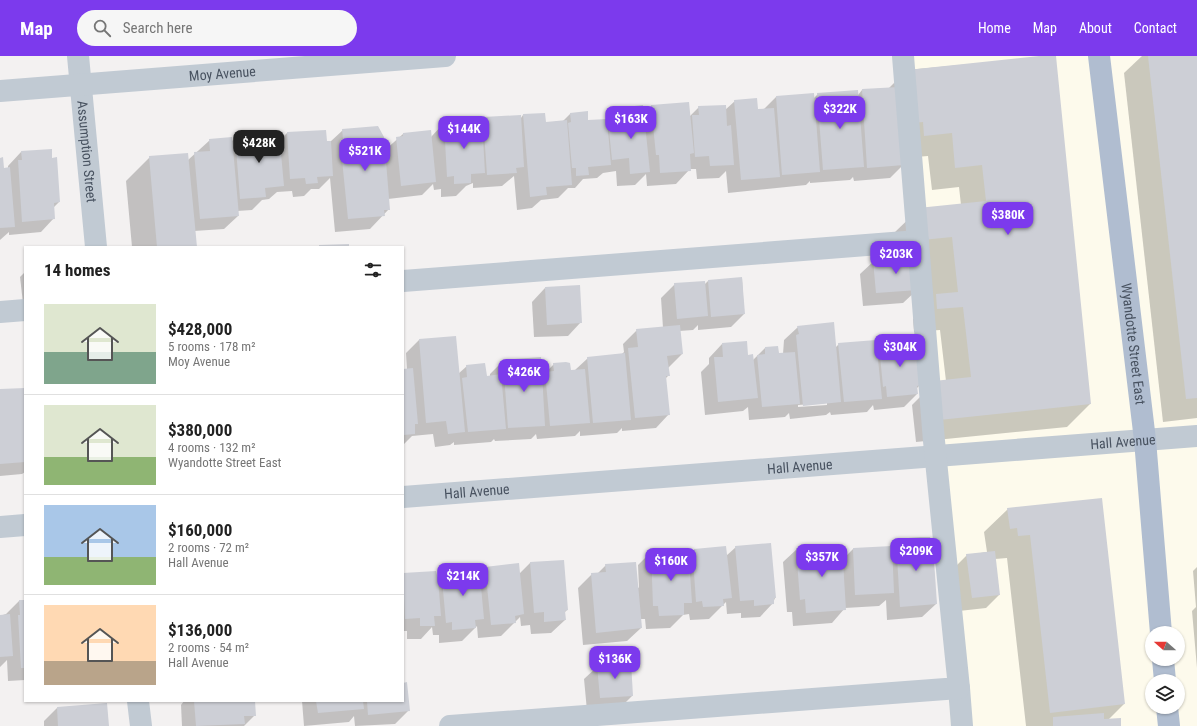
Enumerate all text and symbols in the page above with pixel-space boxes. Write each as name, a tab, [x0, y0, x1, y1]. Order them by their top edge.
search box	[77, 10, 357, 46]
text: Map	[20, 17, 53, 40]
icon: search	[91, 17, 113, 39]
text: Search here	[123, 19, 193, 37]
text: Home	[978, 20, 1011, 36]
text: Map	[1033, 20, 1057, 36]
text: About	[1079, 20, 1112, 36]
text: Contact	[1134, 20, 1177, 36]
street label: Moy Avenue	[188, 63, 257, 84]
pin: $322K	[812, 96, 868, 130]
street label: Assumption Street	[74, 100, 100, 203]
text: $322K	[823, 101, 857, 116]
pin: $163K	[603, 106, 659, 140]
text: $163K	[614, 111, 648, 126]
pin: $144K	[436, 116, 492, 150]
text: $144K	[447, 121, 481, 136]
pin: $428K	[231, 130, 287, 164]
text: $428K	[242, 135, 276, 150]
pin: $521K	[337, 138, 393, 172]
text: $521K	[348, 143, 382, 158]
pin: $380K	[980, 202, 1036, 236]
text: $380K	[991, 207, 1025, 222]
pin: $203K	[868, 241, 924, 275]
text: $203K	[879, 246, 913, 261]
icon: filters	[362, 259, 384, 281]
text: 14 homes	[44, 260, 110, 280]
street label: Wyandotte Street East	[1118, 282, 1149, 406]
text: $428,000	[168, 319, 232, 339]
icon: home	[76, 320, 124, 368]
pin: $304K	[872, 334, 928, 368]
text: 5 rooms · 178 m²	[168, 339, 255, 354]
text: $304K	[883, 339, 917, 354]
text: Moy Avenue	[168, 354, 230, 369]
pin: $426K	[496, 359, 552, 393]
text: $426K	[507, 364, 541, 379]
text: $380,000	[168, 420, 232, 440]
icon: home	[76, 421, 124, 469]
street label: Hall Avenue	[1090, 431, 1157, 452]
text: 4 rooms · 132 m²	[168, 440, 255, 455]
text: Wyandotte Street East	[168, 455, 281, 470]
street label: Hall Avenue	[767, 456, 833, 477]
street label: Hall Avenue	[444, 481, 510, 502]
text: $160,000	[168, 520, 232, 540]
icon: home	[76, 521, 124, 569]
pin: $209K	[888, 538, 944, 572]
text: 2 rooms · 72 m²	[168, 540, 249, 555]
text: $209K	[899, 543, 933, 558]
pin: $357K	[794, 544, 850, 578]
pin: $160K	[643, 548, 699, 582]
text: $357K	[805, 549, 839, 564]
text: $160K	[654, 553, 688, 568]
text: Hall Avenue	[168, 555, 229, 570]
pin: $214K	[435, 563, 491, 597]
text: $214K	[446, 568, 480, 583]
text: $136,000	[168, 620, 232, 640]
icon: home	[76, 621, 124, 669]
north arrow	[1145, 626, 1185, 666]
map controls	[1145, 626, 1185, 714]
text: 2 rooms · 54 m²	[168, 640, 249, 655]
pin: $136K	[587, 646, 643, 680]
text: $136K	[598, 651, 632, 666]
text: Hall Avenue	[168, 655, 229, 670]
button: layers	[1145, 674, 1185, 714]

